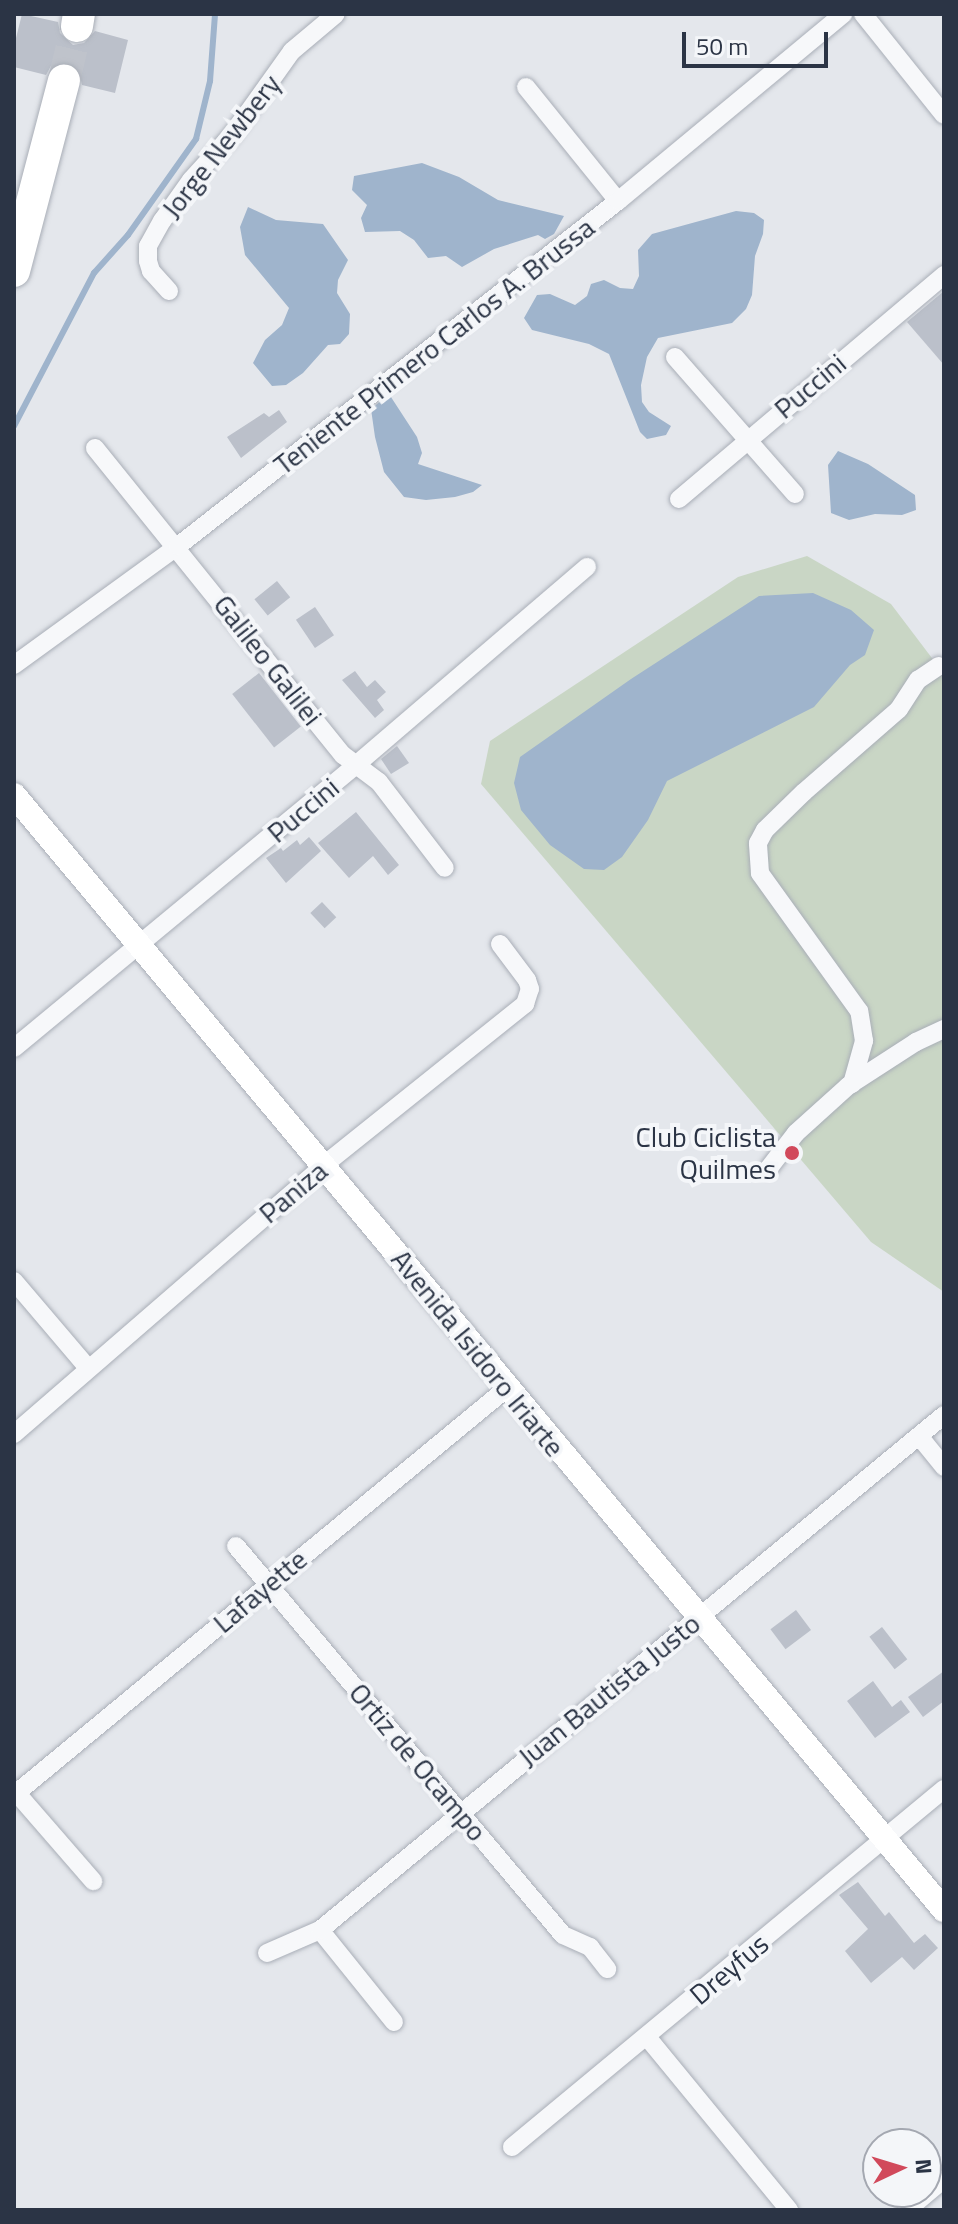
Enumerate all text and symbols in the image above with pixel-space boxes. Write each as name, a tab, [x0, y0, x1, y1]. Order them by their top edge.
scale bar	[686, 16, 832, 66]
text: 50 m	[696, 28, 748, 64]
street label: Jorge Newbery	[154, 67, 288, 225]
street label: Teniente Primero Carlos A. Brussa	[267, 210, 601, 482]
street label: Puccini	[767, 346, 853, 426]
street label: Galileo Galilei	[207, 588, 329, 732]
street label: Puccini	[260, 770, 346, 850]
place label: Club Ciclista Quilmes	[635, 1120, 776, 1186]
marker: Club Ciclista Quilmes	[783, 1144, 801, 1162]
street label: Paniza	[252, 1154, 334, 1230]
street label: Avenida Isidoro Iriarte	[384, 1243, 572, 1463]
street label: Lafayette	[206, 1542, 314, 1640]
street label: Juan Bautista Justo	[511, 1606, 707, 1774]
street label: Ortiz de Ocampo	[342, 1676, 494, 1848]
street label: Dreyfus	[683, 1927, 775, 2011]
north arrow	[862, 2128, 942, 2208]
text: N	[906, 2158, 941, 2175]

